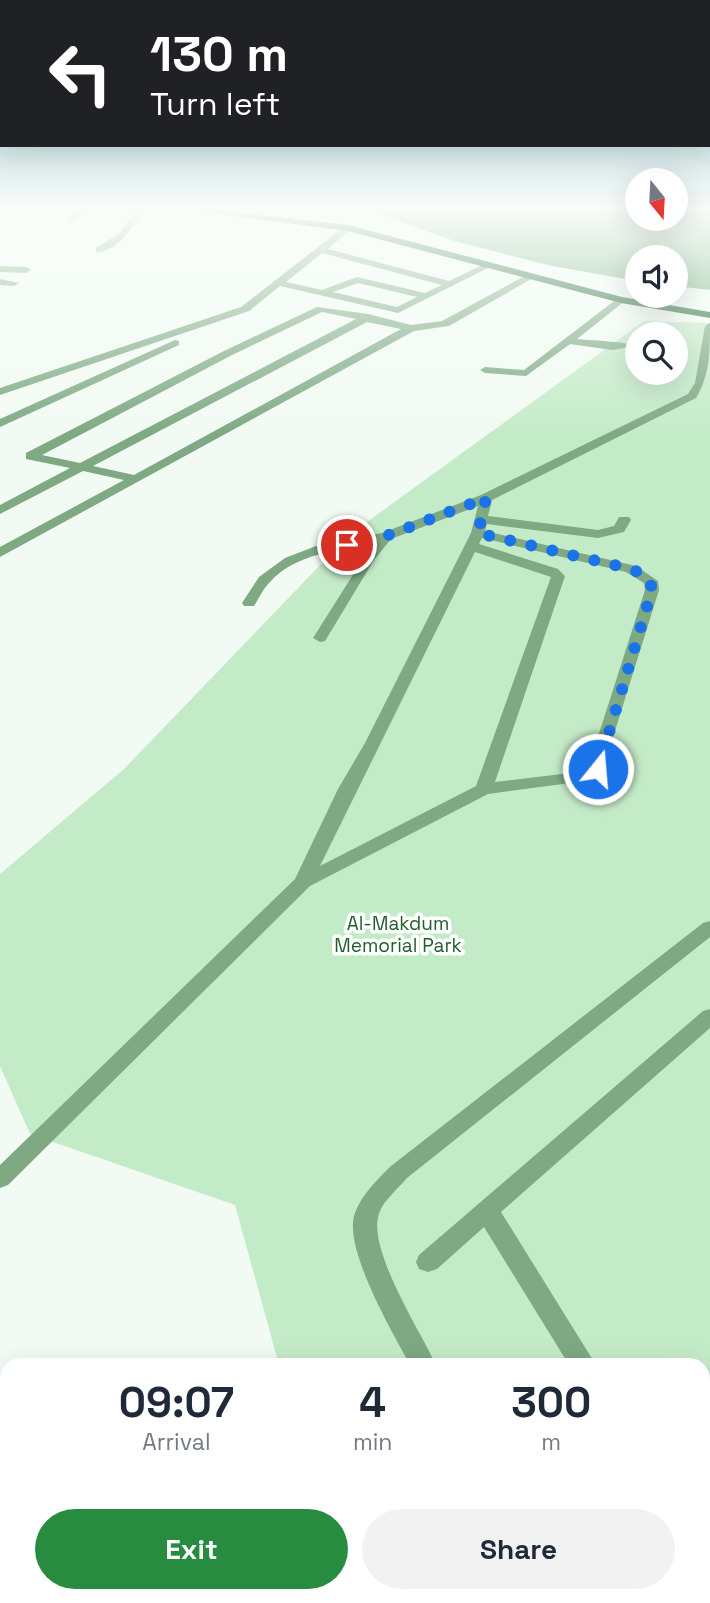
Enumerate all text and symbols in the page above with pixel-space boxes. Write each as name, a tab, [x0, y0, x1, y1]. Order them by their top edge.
text: 130 m	[150, 23, 288, 85]
icon: left	[35, 28, 126, 119]
text: Turn left	[150, 84, 280, 124]
north arrow	[625, 168, 688, 231]
map controls	[625, 168, 688, 385]
button: sound	[625, 245, 688, 308]
button: search	[625, 322, 688, 385]
pin	[317, 515, 377, 575]
icon: arrive	[328, 526, 366, 564]
position arrow	[561, 732, 635, 806]
park label: Al-Makdum Memorial Park	[334, 911, 462, 958]
text: 09:07	[119, 1376, 234, 1429]
text: 4	[359, 1376, 386, 1429]
text: 300	[511, 1376, 591, 1429]
text: Arrival	[142, 1427, 211, 1457]
text: min	[353, 1427, 392, 1457]
text: m	[541, 1427, 561, 1457]
button: Exit	[35, 1509, 348, 1589]
button: Share	[362, 1509, 675, 1589]

